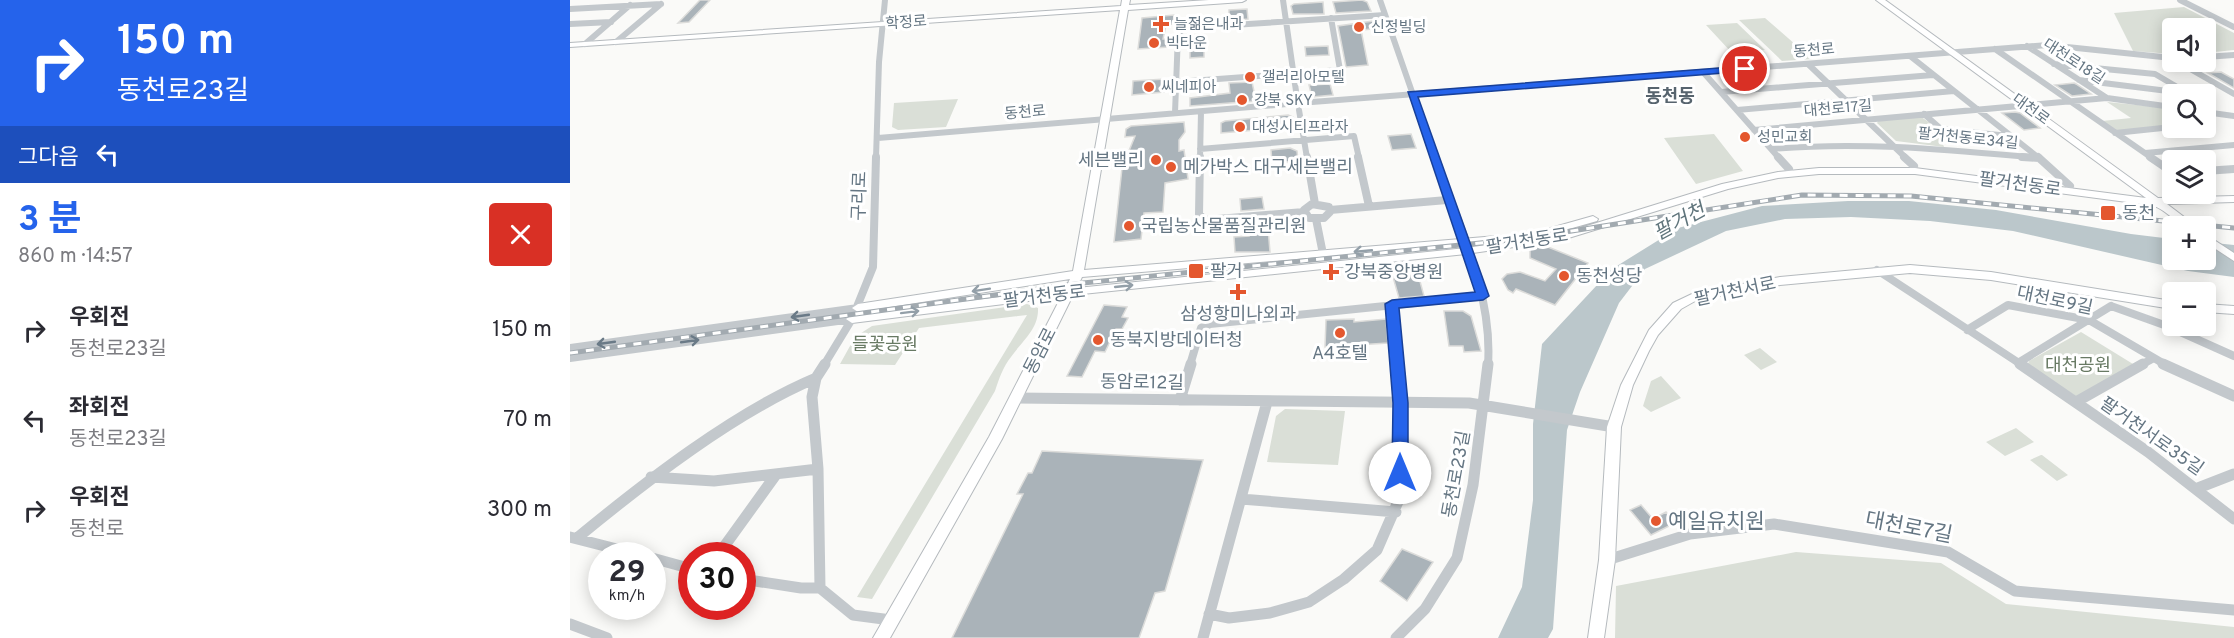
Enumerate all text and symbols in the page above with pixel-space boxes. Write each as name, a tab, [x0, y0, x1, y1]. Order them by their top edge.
street label: 학정로	[885, 12, 927, 34]
marker: 늘젊은내과	[1152, 15, 1170, 33]
text: 150 m	[117, 16, 234, 69]
place label: 늘젊은내과	[1174, 16, 1243, 35]
map controls	[2162, 18, 2216, 336]
button: sound	[2162, 18, 2216, 72]
place label: 신정빌딩	[1371, 19, 1426, 38]
marker: 신정빌딩	[1352, 20, 1366, 34]
icon: right	[18, 24, 96, 102]
street label: 대천로18길	[2039, 34, 2108, 89]
place label: 빅타운	[1166, 35, 1207, 54]
marker: 빅타운	[1147, 36, 1161, 50]
street label: 동천로	[1793, 39, 1836, 63]
pin	[1719, 43, 1770, 94]
icon: arrive	[1728, 52, 1761, 85]
place label: 갤러리아모텔	[1262, 69, 1345, 88]
marker: 갤러리아모텔	[1243, 70, 1257, 84]
text: 동천로23길	[117, 75, 249, 109]
place label: 씨네피아	[1161, 79, 1216, 98]
marker: 씨네피아	[1142, 80, 1156, 94]
button: search	[2162, 84, 2216, 138]
district label: 동천동	[1645, 86, 1695, 109]
street label: 대천로	[2008, 90, 2053, 130]
place label: 강북 SKY	[1254, 92, 1313, 111]
marker: 강북 SKY	[1235, 93, 1249, 107]
street label: 대천로17길	[1803, 96, 1873, 122]
street label: 동천로	[1004, 101, 1047, 125]
place label: 대성시티프라자	[1252, 119, 1349, 138]
marker: 대성시티프라자	[1233, 120, 1247, 134]
street label: 팔거천동로34길	[1917, 124, 2019, 154]
place label: 성민교회	[1757, 129, 1812, 148]
marker: 성민교회	[1738, 130, 1752, 144]
icon: left	[91, 138, 124, 171]
text: 그다음	[18, 145, 79, 172]
place label: 세븐밸리	[1078, 150, 1144, 173]
button: layers	[2162, 150, 2216, 204]
marker: 세븐밸리	[1149, 153, 1163, 167]
place label: 메가박스 대구세븐밸리	[1183, 157, 1353, 180]
marker: 메가박스 대구세븐밸리	[1164, 160, 1178, 174]
street label: 팔거천동로	[1977, 168, 2062, 203]
street label: 구리로	[848, 171, 873, 221]
water label: 팔거천	[1650, 197, 1713, 248]
text: 3 분	[18, 198, 82, 244]
button: close	[489, 203, 552, 266]
place label: 동천	[2122, 203, 2155, 226]
marker: 동천	[2099, 204, 2117, 222]
place label: 국립농산물품질관리원	[1141, 216, 1307, 239]
button: +	[2162, 216, 2216, 270]
marker: 국립농산물품질관리원	[1122, 219, 1136, 233]
street label: 팔거천동로	[1485, 225, 1570, 260]
text: 860 m · 14:57	[18, 244, 133, 270]
one-way arrow	[1353, 246, 1373, 257]
place label: 팔거	[1210, 261, 1243, 284]
marker: 팔거	[1187, 262, 1205, 280]
place label: 강북중앙병원	[1344, 262, 1443, 285]
marker: 강북중앙병원	[1322, 263, 1340, 281]
place label: 동천성당	[1576, 266, 1642, 289]
marker: 동천성당	[1557, 269, 1571, 283]
street label: 팔거천서로	[1692, 273, 1778, 312]
one-way arrow	[1114, 280, 1134, 291]
street label: 팔거천동로	[1002, 281, 1087, 314]
street label: 대천로9길	[2015, 282, 2095, 321]
button: −	[2162, 282, 2216, 336]
marker: 삼성항미나외과	[1229, 283, 1247, 301]
one-way arrow	[972, 285, 991, 296]
place label: 삼성항미나외과	[1180, 304, 1296, 327]
text: 우회전	[69, 305, 130, 332]
one-way arrow	[900, 307, 919, 318]
one-way arrow	[790, 310, 810, 321]
icon: right	[18, 314, 51, 347]
text: 150 m	[492, 317, 552, 344]
street label: 동암로	[1020, 324, 1063, 379]
marker: A4호텔	[1333, 326, 1347, 340]
place label: 동북지방데이터청	[1110, 330, 1242, 353]
marker: 동북지방데이터청	[1091, 333, 1105, 347]
park label: 들꽃공원	[852, 334, 918, 357]
one-way arrow	[680, 336, 700, 347]
text: 동천로23길	[69, 337, 167, 363]
one-way arrow	[597, 338, 617, 349]
place label: A4호텔	[1312, 343, 1368, 366]
park label: 대천공원	[2045, 355, 2111, 378]
street label: 동암로12길	[1100, 371, 1184, 396]
street label: 팔거천서로35길	[2095, 393, 2207, 481]
text: 좌회전	[69, 395, 130, 422]
icon: left	[18, 404, 51, 437]
text: 70 m	[503, 407, 552, 434]
text: 동천로23길	[69, 427, 167, 453]
street label: 동천로23길	[1439, 429, 1476, 520]
position arrow	[1368, 441, 1432, 505]
text: 우회전	[69, 485, 130, 512]
icon: right	[18, 494, 51, 527]
text: 300 m	[487, 497, 552, 524]
street label: 대천로7길	[1863, 507, 1955, 550]
place label: 예일유치원	[1668, 509, 1765, 536]
marker: 예일유치원	[1649, 514, 1663, 528]
text: 동천로	[69, 517, 124, 543]
speed limit sign: 30	[678, 542, 756, 620]
text: 29	[609, 555, 645, 592]
text: km/h	[609, 587, 645, 606]

